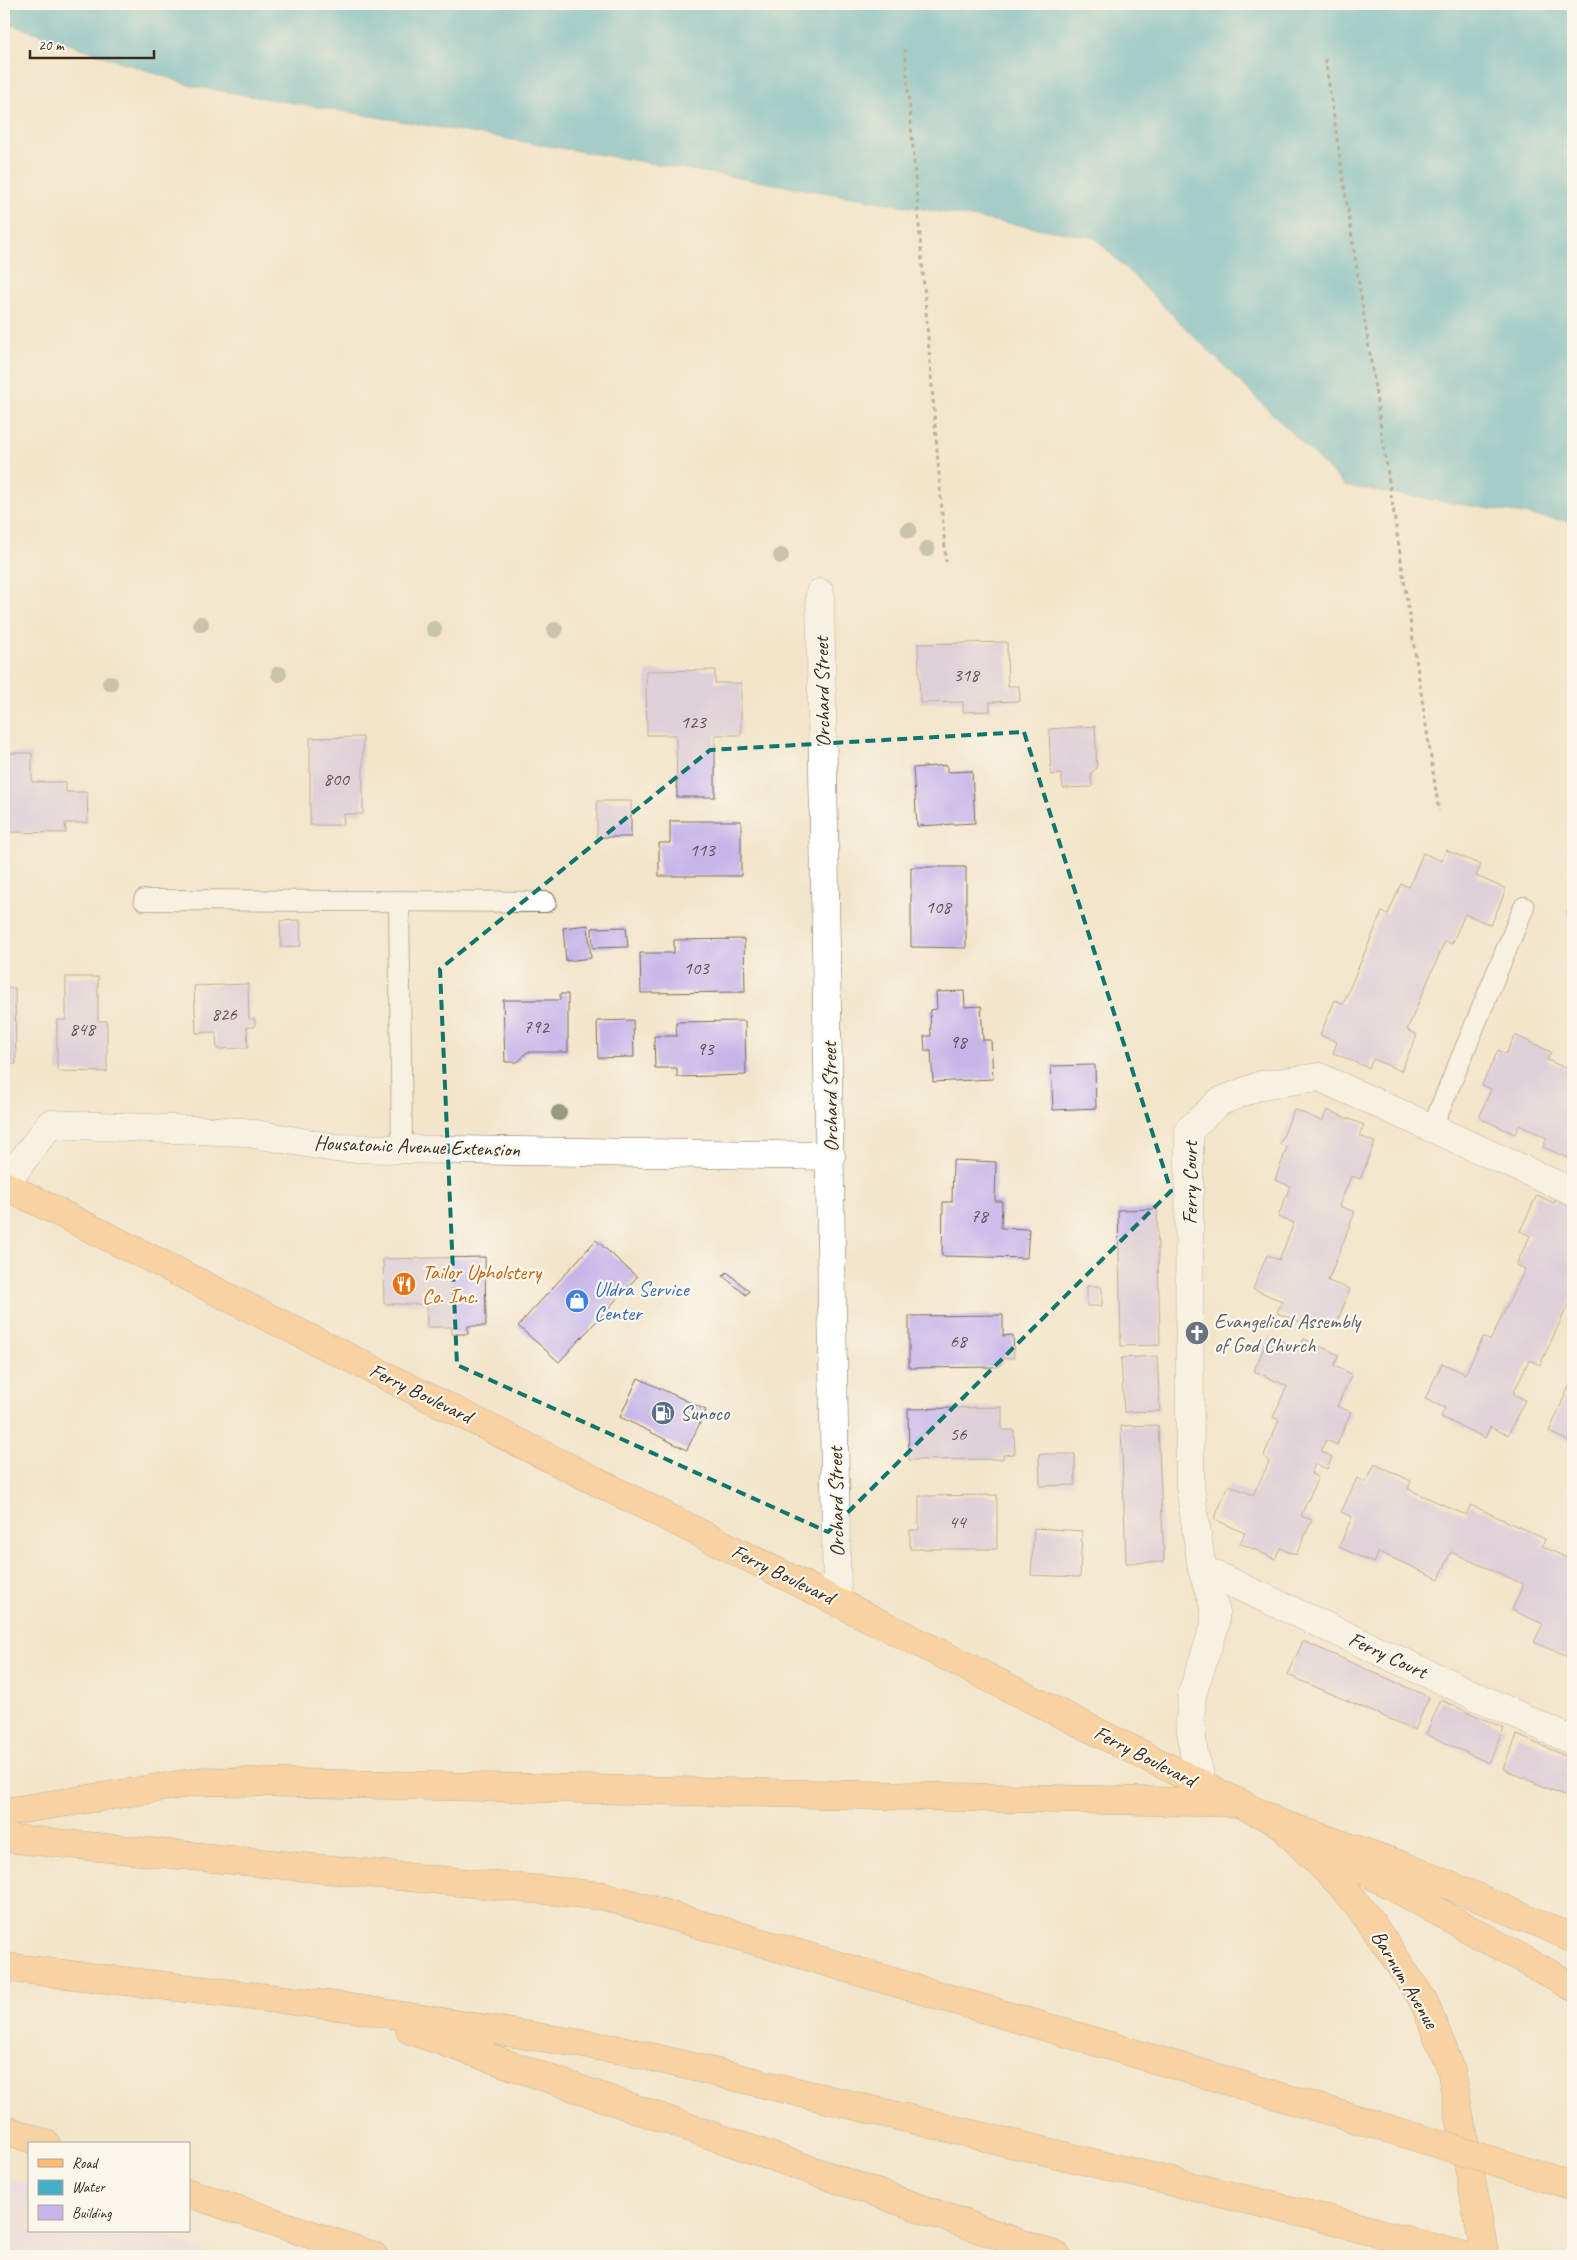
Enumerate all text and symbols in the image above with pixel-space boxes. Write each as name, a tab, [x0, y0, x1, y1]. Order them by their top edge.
scale bar	[30, 28, 154, 60]
text: 20 m	[38, 36, 65, 55]
street label: Orchard Street	[808, 635, 836, 747]
house number: 318	[953, 663, 981, 687]
house number: 123	[680, 710, 707, 734]
house number: 800	[323, 767, 350, 791]
house number: 113	[689, 838, 716, 862]
house number: 108	[925, 895, 953, 919]
house number: 103	[683, 956, 710, 980]
house number: 826	[211, 1002, 238, 1026]
house number: 792	[523, 1015, 550, 1039]
house number: 848	[69, 1017, 97, 1041]
house number: 98	[949, 1030, 969, 1054]
house number: 93	[696, 1037, 715, 1061]
street label: Orchard Street	[816, 1040, 844, 1152]
street label: Housatonic Avenue Extension	[314, 1129, 521, 1163]
street label: Ferry Court	[1177, 1139, 1203, 1225]
house number: 78	[970, 1204, 990, 1228]
place label: Tailor Upholstery Co. Inc.	[422, 1259, 543, 1309]
restaurant icon: Tailor Upholstery Co. Inc.	[391, 1271, 417, 1297]
place label: Uldra Service Center	[594, 1276, 691, 1326]
shop icon: Uldra Service Center	[564, 1288, 590, 1314]
place label: Evangelical Assembly of God Church	[1214, 1308, 1362, 1358]
church icon: Evangelical Assembly of God Church	[1184, 1320, 1210, 1346]
house number: 68	[949, 1329, 969, 1353]
street label: Ferry Boulevard	[365, 1357, 480, 1431]
fuel station icon: Sunoco	[650, 1400, 676, 1426]
place label: Sunoco	[680, 1400, 731, 1426]
house number: 56	[949, 1422, 968, 1446]
street label: Orchard Street	[822, 1445, 850, 1557]
house number: 44	[948, 1510, 968, 1534]
street label: Ferry Boulevard	[727, 1538, 842, 1612]
street label: Ferry Court	[1345, 1626, 1433, 1685]
street label: Ferry Boulevard	[1090, 1719, 1204, 1794]
street label: Barnum Avenue	[1366, 1925, 1445, 2034]
legend	[28, 2142, 190, 2232]
text: Road	[72, 2154, 99, 2173]
text: Water	[72, 2178, 106, 2197]
text: Building	[72, 2204, 112, 2223]

